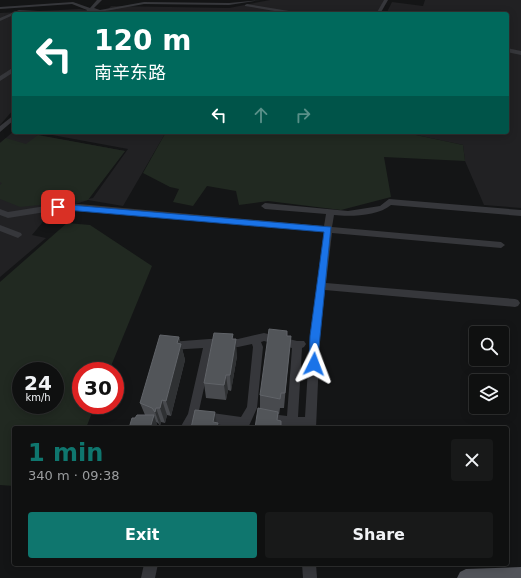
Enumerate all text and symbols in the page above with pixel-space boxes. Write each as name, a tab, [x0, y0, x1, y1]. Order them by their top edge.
text: 120 m	[94, 24, 191, 57]
icon: left	[28, 28, 80, 80]
text: 南辛东路	[94, 62, 166, 83]
icon: left	[208, 104, 230, 126]
icon: ahead	[250, 104, 272, 126]
icon: right	[292, 104, 314, 126]
pin	[41, 190, 75, 224]
icon: arrive	[47, 196, 69, 218]
map controls	[469, 326, 509, 414]
button: search	[469, 326, 509, 366]
position arrow	[293, 343, 335, 385]
speed limit sign: 30	[72, 362, 124, 414]
text: 24	[24, 371, 52, 395]
button: layers	[469, 374, 509, 414]
text: km/h	[25, 392, 51, 403]
text: 1 min	[28, 439, 103, 467]
button: close	[451, 439, 493, 481]
text: 340 m · 09:38	[28, 468, 119, 483]
button: Exit	[28, 512, 257, 558]
button: Share	[265, 512, 493, 558]

